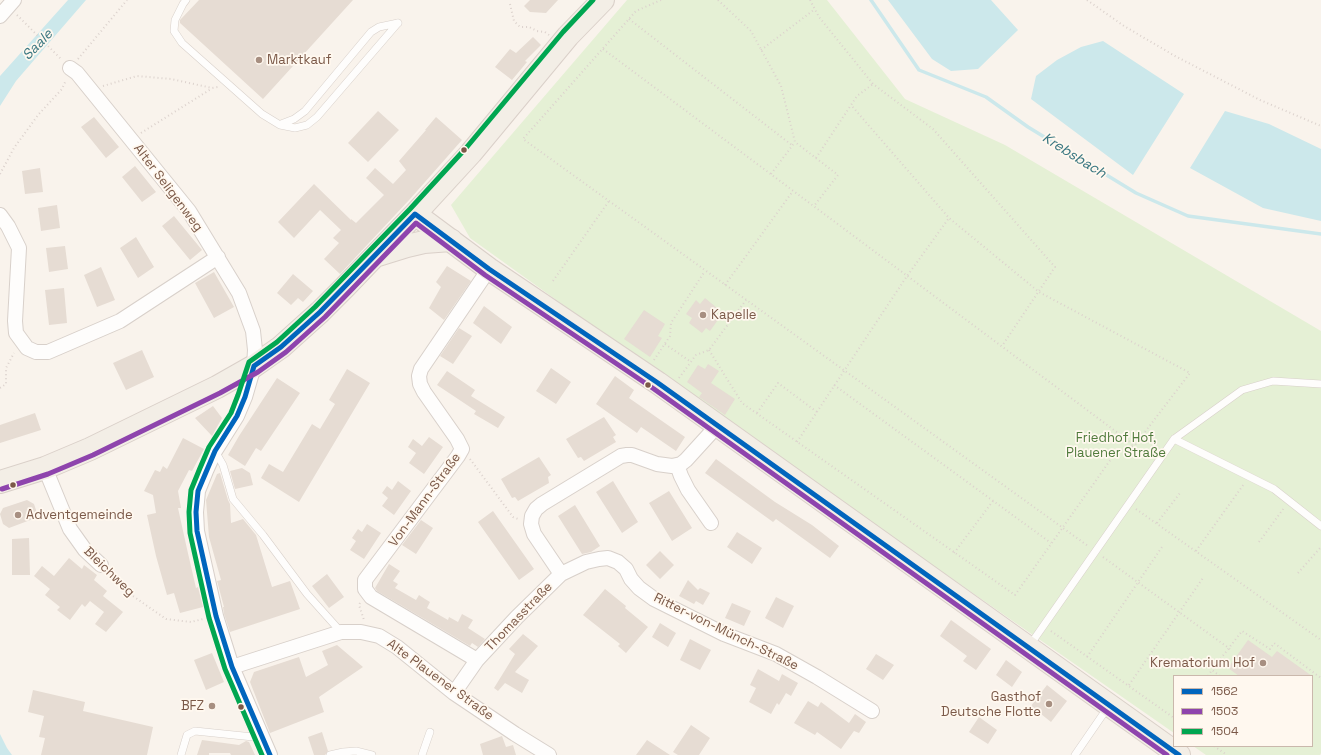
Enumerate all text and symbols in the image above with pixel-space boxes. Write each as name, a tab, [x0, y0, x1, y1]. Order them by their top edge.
water label: Saale	[19, 26, 57, 64]
place label: Marktkauf	[267, 52, 331, 68]
marker: Marktkauf	[254, 55, 264, 65]
water label: Krebsbach	[1039, 130, 1109, 182]
street label: Alter Seligenweg	[130, 141, 206, 235]
unlabelled marker	[459, 145, 469, 155]
place label: Kapelle	[711, 307, 757, 323]
marker: Kapelle	[698, 310, 708, 320]
unlabelled marker	[643, 380, 653, 390]
park label: Friedhof Hof, Plauener Straße	[1066, 430, 1166, 461]
street label: Von-Mann-Straße	[386, 450, 464, 550]
unlabelled marker	[8, 480, 18, 490]
place label: Adventgemeinde	[26, 507, 133, 523]
marker: Adventgemeinde	[13, 510, 23, 520]
street label: Bleichweg	[80, 544, 138, 600]
street label: Thomasstraße	[482, 579, 556, 655]
street label: Ritter-von-Münch-Straße	[651, 590, 801, 674]
street label: Alte Plauener Straße	[384, 636, 496, 724]
place label: Krematorium Hof	[1150, 655, 1255, 671]
marker: Krematorium Hof	[1258, 658, 1268, 668]
legend	[1173, 675, 1313, 747]
text: 1562	[1211, 683, 1238, 699]
place label: Gasthof Deutsche Flotte	[941, 689, 1041, 720]
place label: BFZ	[181, 698, 204, 714]
marker: Gasthof Deutsche Flotte	[1044, 699, 1054, 709]
marker: BFZ	[207, 701, 217, 711]
unlabelled marker	[236, 702, 246, 712]
text: 1503	[1211, 703, 1238, 719]
text: 1504	[1211, 723, 1238, 739]

